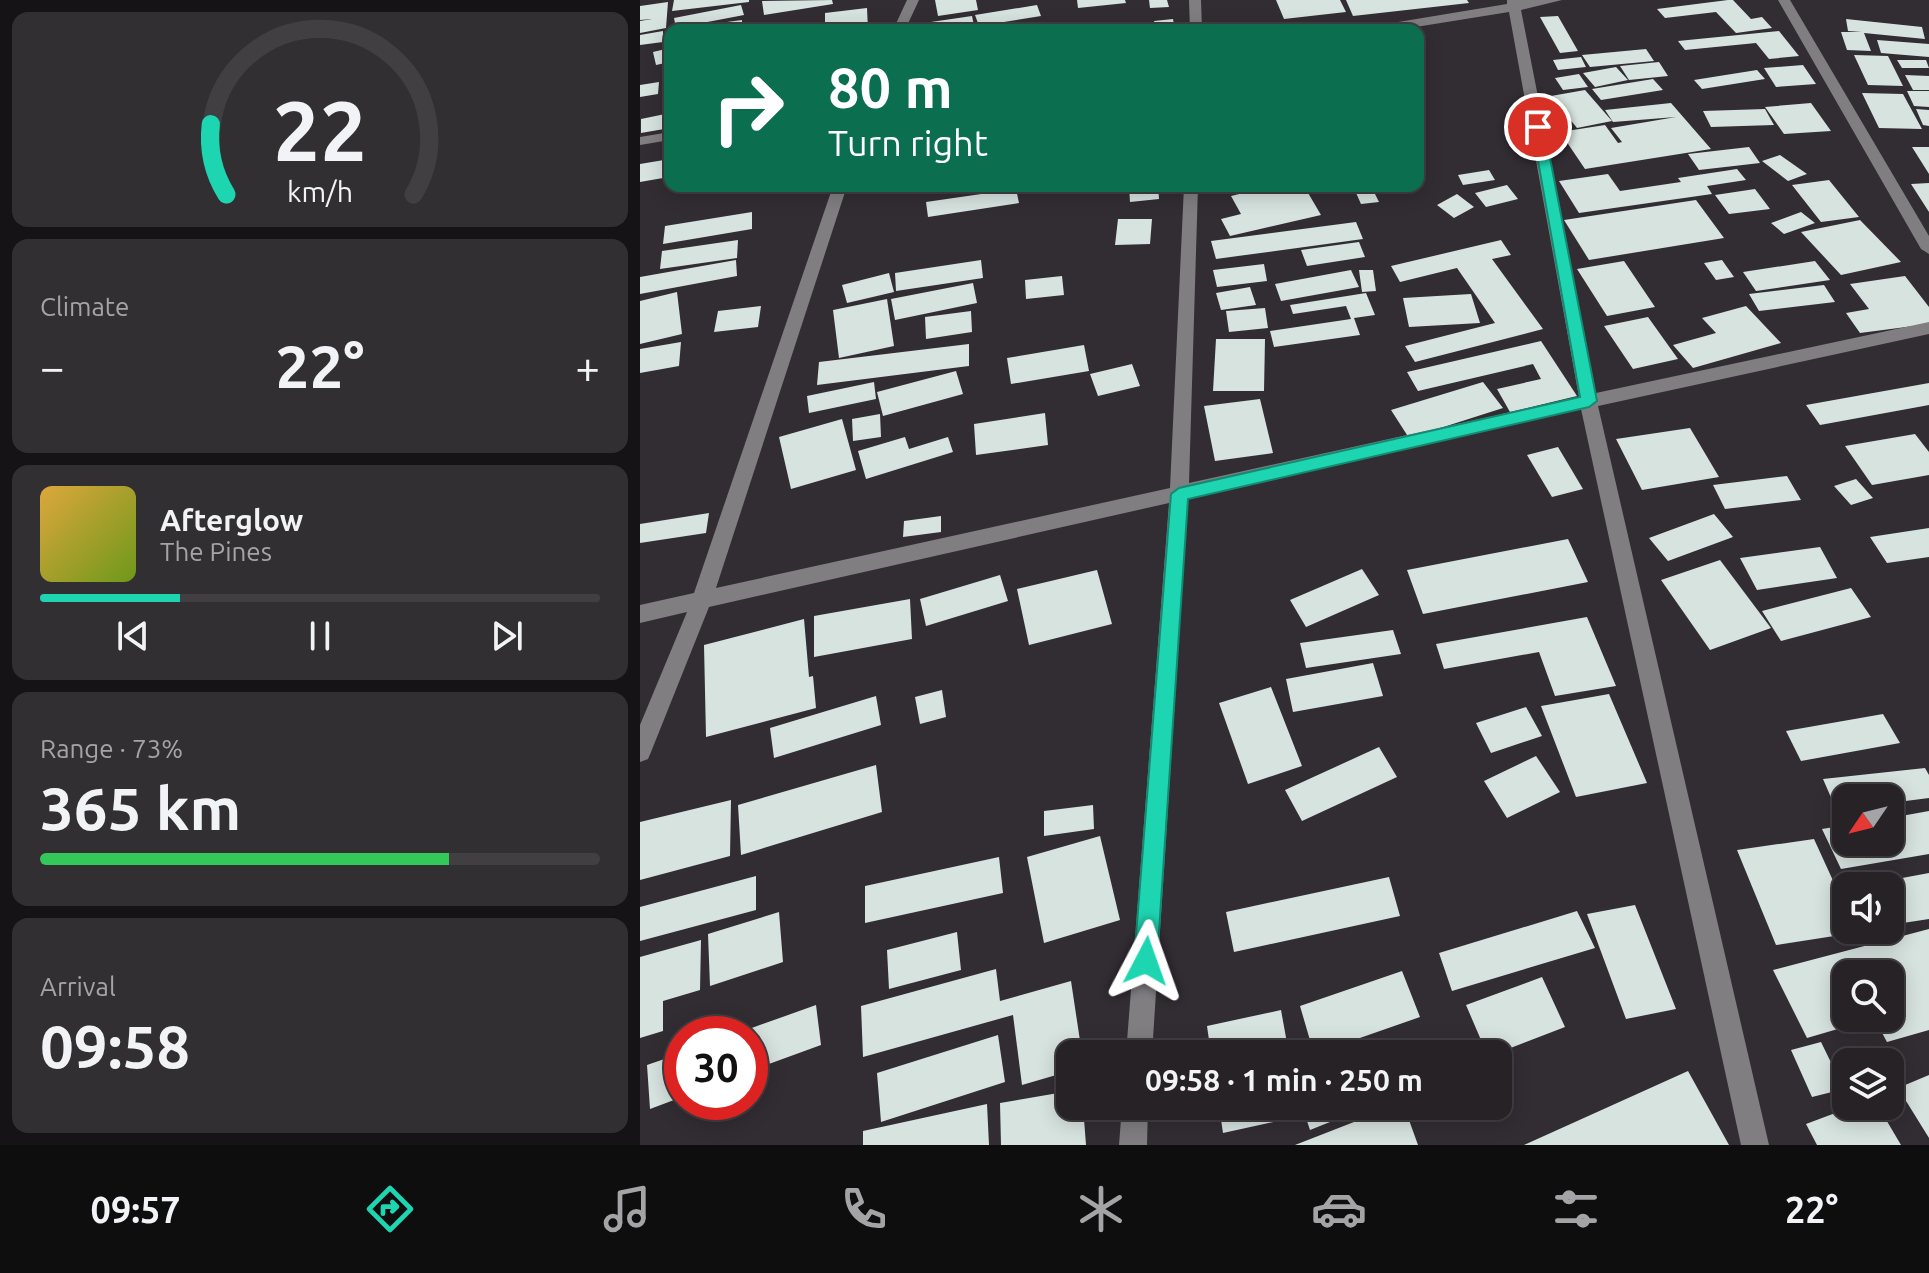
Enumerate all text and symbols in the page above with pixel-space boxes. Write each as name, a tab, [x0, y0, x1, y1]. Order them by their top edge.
icon: right	[696, 56, 800, 160]
text: 80 m	[828, 56, 953, 119]
text: 22	[273, 83, 367, 177]
pin	[1504, 93, 1572, 161]
icon: arrive	[1516, 105, 1560, 149]
text: Turn right	[828, 122, 988, 163]
text: km/h	[287, 175, 353, 207]
text: Climate	[40, 292, 129, 321]
text: 22°	[276, 332, 364, 399]
text: −	[40, 342, 65, 391]
text: +	[575, 342, 600, 391]
text: Afterglow	[160, 503, 303, 537]
text: The Pines	[160, 537, 272, 566]
icon: previous	[111, 614, 155, 658]
icon: pause	[298, 614, 342, 658]
icon: next	[485, 614, 529, 658]
text: Range · 73%	[40, 734, 183, 763]
text: 365 km	[40, 774, 241, 841]
north arrow	[1832, 784, 1904, 856]
map controls	[1832, 784, 1904, 1120]
button: sound	[1832, 872, 1904, 944]
position arrow	[1104, 919, 1188, 1003]
button: search	[1832, 960, 1904, 1032]
text: Arrival	[40, 972, 116, 1001]
text: 09:58	[40, 1012, 190, 1079]
speed limit sign: 30	[664, 1016, 768, 1120]
button: layers	[1832, 1048, 1904, 1120]
text: 09:58 · 1 min · 250 m	[1145, 1063, 1423, 1097]
icon: directions	[362, 1181, 418, 1237]
icon: music	[599, 1181, 655, 1237]
icon: phone	[836, 1181, 892, 1237]
icon: climate	[1073, 1181, 1129, 1237]
icon: car	[1311, 1181, 1367, 1237]
icon: filters	[1548, 1181, 1604, 1237]
text: 09:57	[91, 1189, 181, 1230]
text: 22°	[1785, 1189, 1838, 1230]

